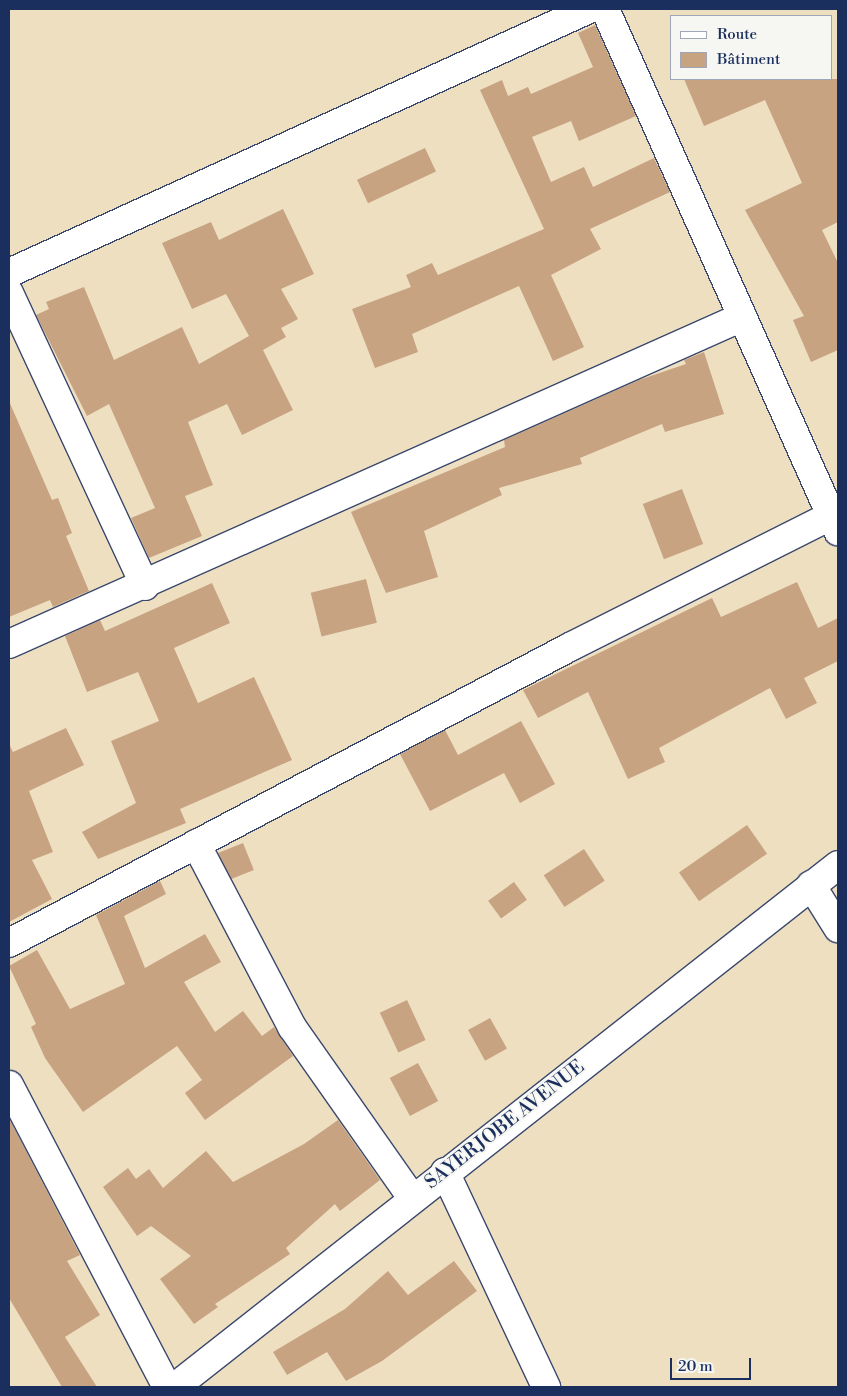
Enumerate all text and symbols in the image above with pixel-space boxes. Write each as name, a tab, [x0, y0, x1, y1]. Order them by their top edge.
legend	[670, 15, 832, 80]
text: Route	[717, 25, 757, 44]
text: Bâtiment	[717, 50, 780, 69]
street label: SAYERJOBE AVENUE	[421, 1056, 589, 1194]
scale bar	[672, 1348, 753, 1380]
text: 20 m	[678, 1357, 713, 1376]

